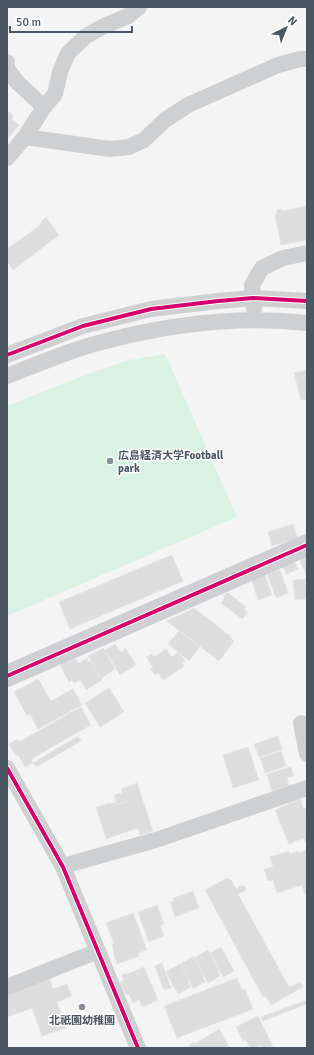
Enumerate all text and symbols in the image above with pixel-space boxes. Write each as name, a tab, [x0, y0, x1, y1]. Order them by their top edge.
scale bar	[10, 8, 132, 34]
north arrow	[266, 8, 306, 48]
text: N	[285, 14, 300, 28]
text: 50 m	[16, 15, 41, 30]
place label: 広島経済大学Football park	[118, 449, 224, 475]
marker: 広島経済大学Football park	[105, 456, 115, 466]
marker: 北祇園幼稚園	[77, 1002, 87, 1012]
place label: 北祇園幼稚園	[49, 1014, 115, 1027]

